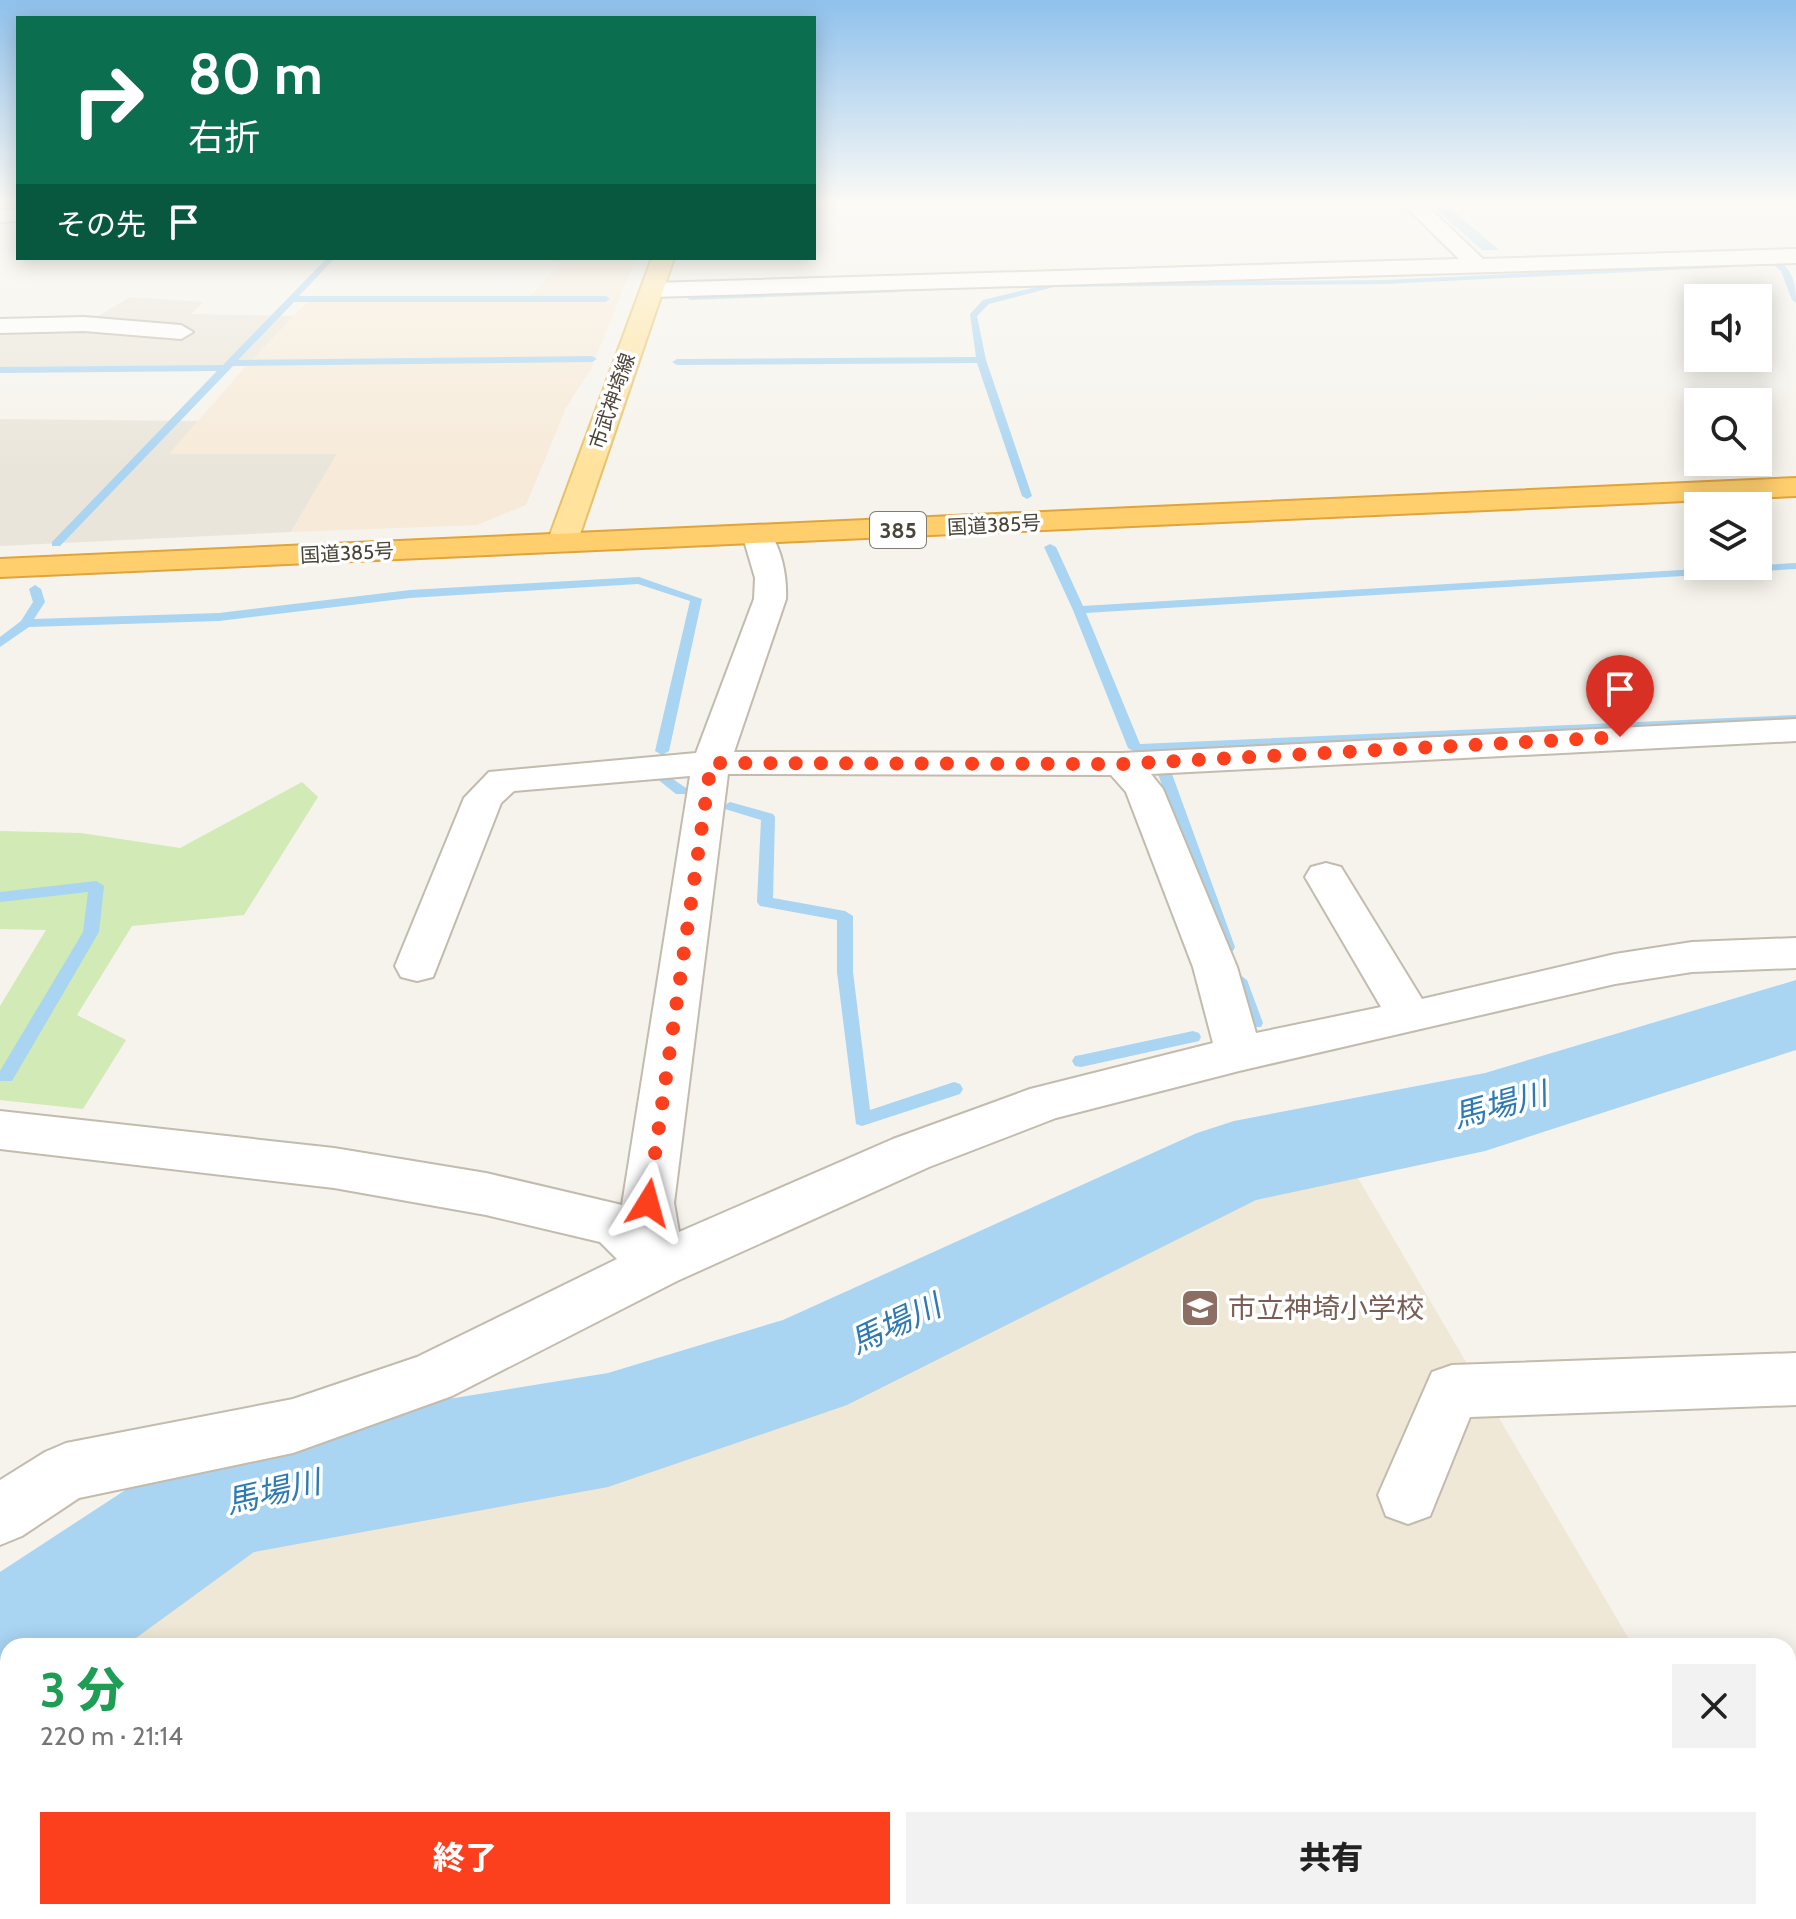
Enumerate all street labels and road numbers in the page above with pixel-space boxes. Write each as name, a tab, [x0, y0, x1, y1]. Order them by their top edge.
street label: 市武神埼線	[584, 350, 640, 452]
street label: 国道385号	[947, 511, 1041, 539]
road number: 385	[870, 512, 926, 548]
street label: 国道385号	[300, 539, 394, 567]

